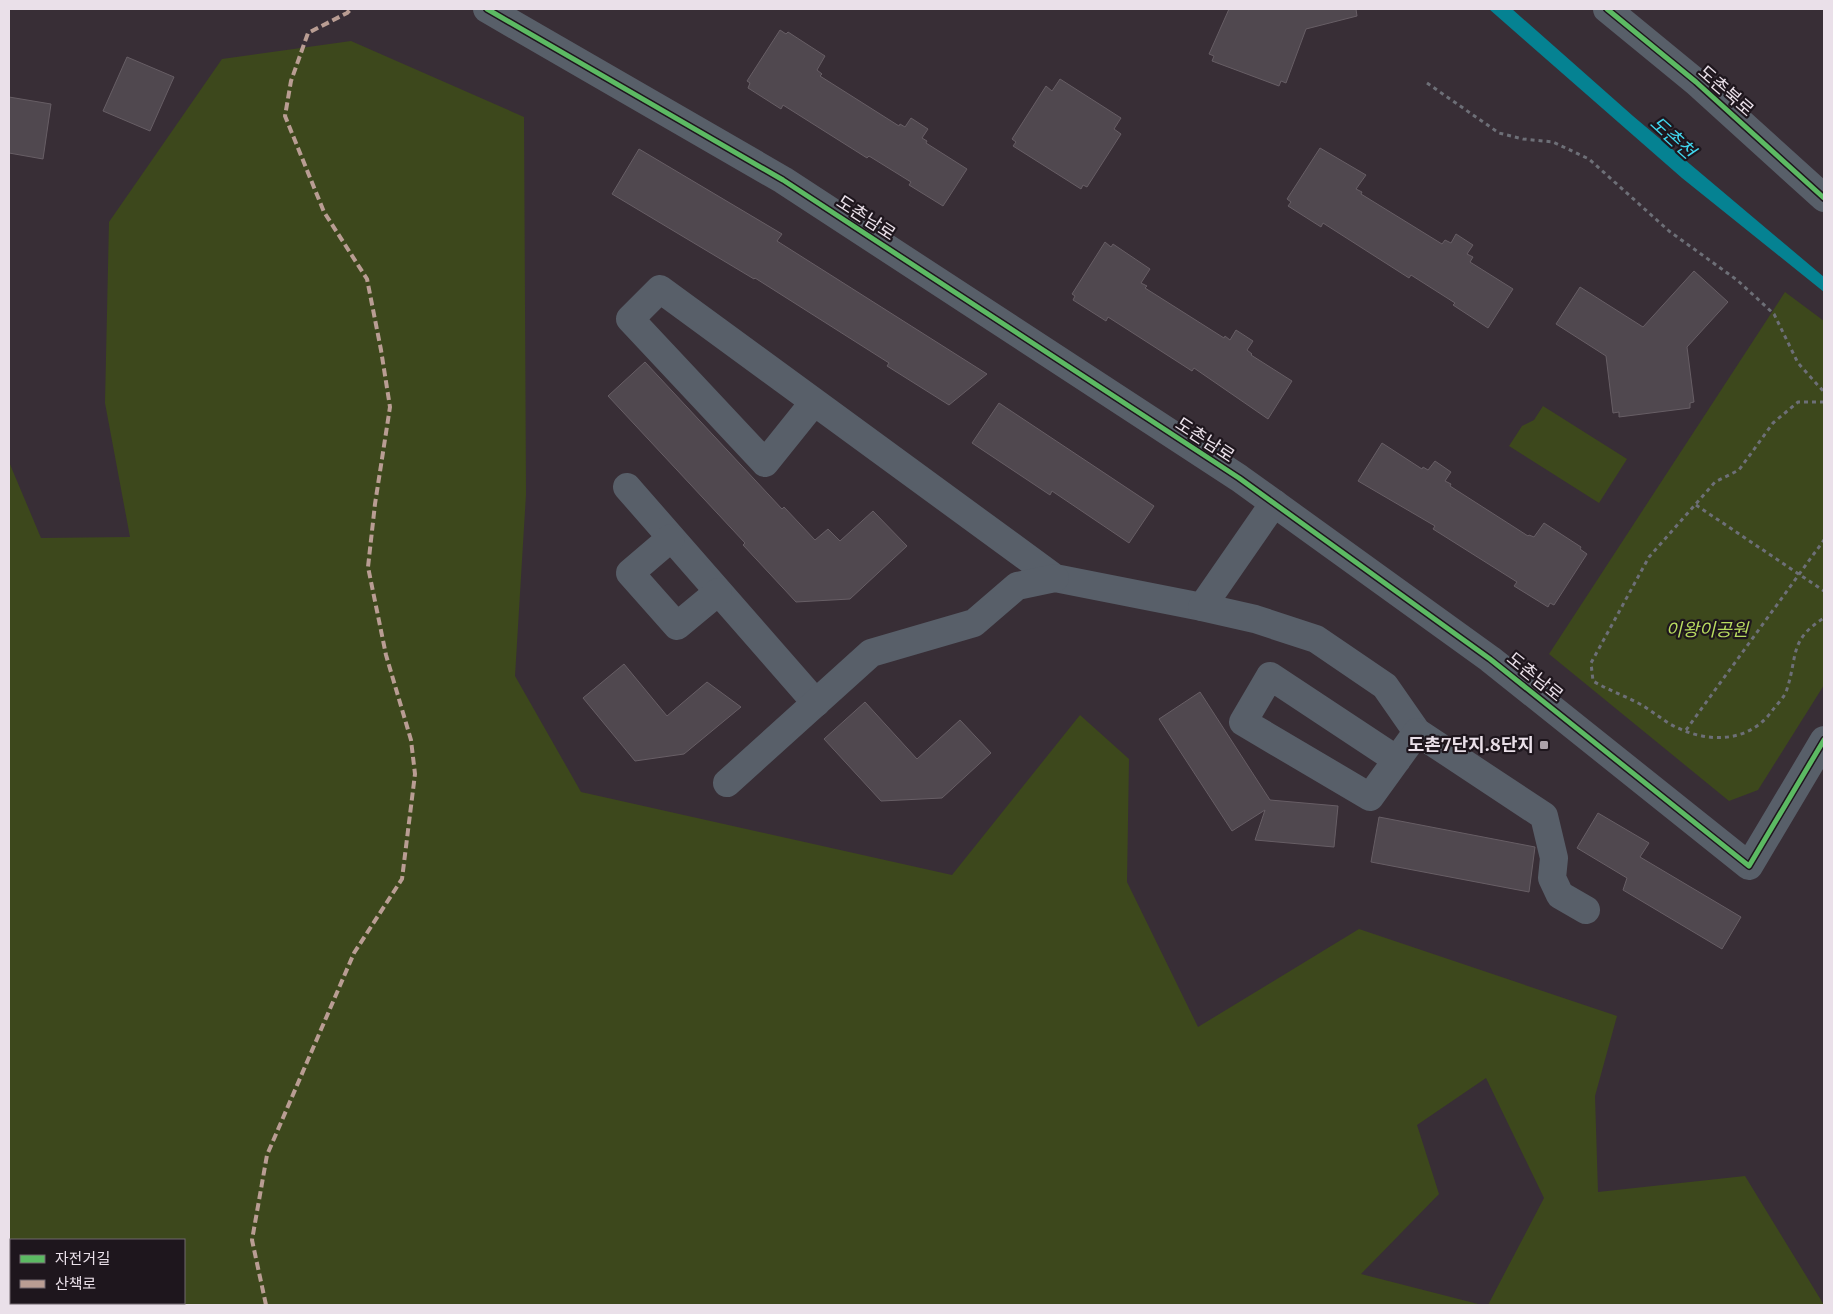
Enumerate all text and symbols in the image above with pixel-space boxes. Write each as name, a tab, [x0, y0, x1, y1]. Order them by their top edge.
street label: 도촌북로	[1694, 60, 1759, 121]
water label: 도촌천	[1645, 111, 1702, 164]
street label: 도촌남로	[832, 190, 900, 245]
street label: 도촌남로	[1171, 412, 1239, 467]
park label: 이왕이공원	[1666, 618, 1750, 641]
street label: 도촌남로	[1502, 647, 1568, 706]
place label: 도촌7단지.8단지	[1408, 733, 1534, 756]
marker: 도촌7단지.8단지	[1538, 739, 1550, 751]
legend	[10, 1239, 185, 1304]
text: 자전거길	[55, 1249, 110, 1268]
text: 산책로	[55, 1274, 96, 1293]

